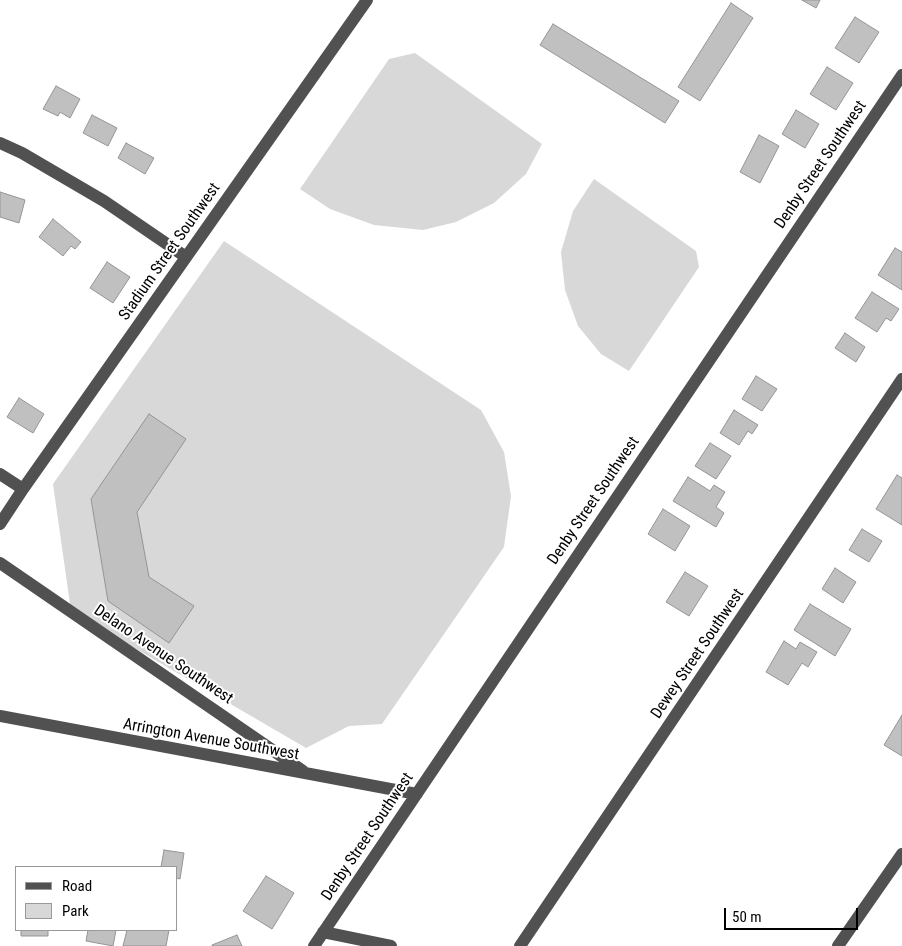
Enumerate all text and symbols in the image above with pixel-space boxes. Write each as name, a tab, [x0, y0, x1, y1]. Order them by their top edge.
street label: Denby Street Southwest	[771, 97, 871, 233]
street label: Stadium Street Southwest	[115, 180, 225, 324]
street label: Denby Street Southwest	[544, 433, 644, 569]
street label: Dewey Street Southwest	[647, 585, 749, 723]
street label: Delano Avenue Southwest	[90, 601, 236, 709]
street label: Arrington Avenue Southwest	[121, 715, 301, 765]
street label: Denby Street Southwest	[318, 769, 418, 905]
legend	[15, 866, 178, 931]
text: Road	[62, 877, 92, 895]
scale bar	[727, 898, 861, 930]
text: Park	[62, 902, 89, 920]
text: 50 m	[732, 908, 762, 926]

